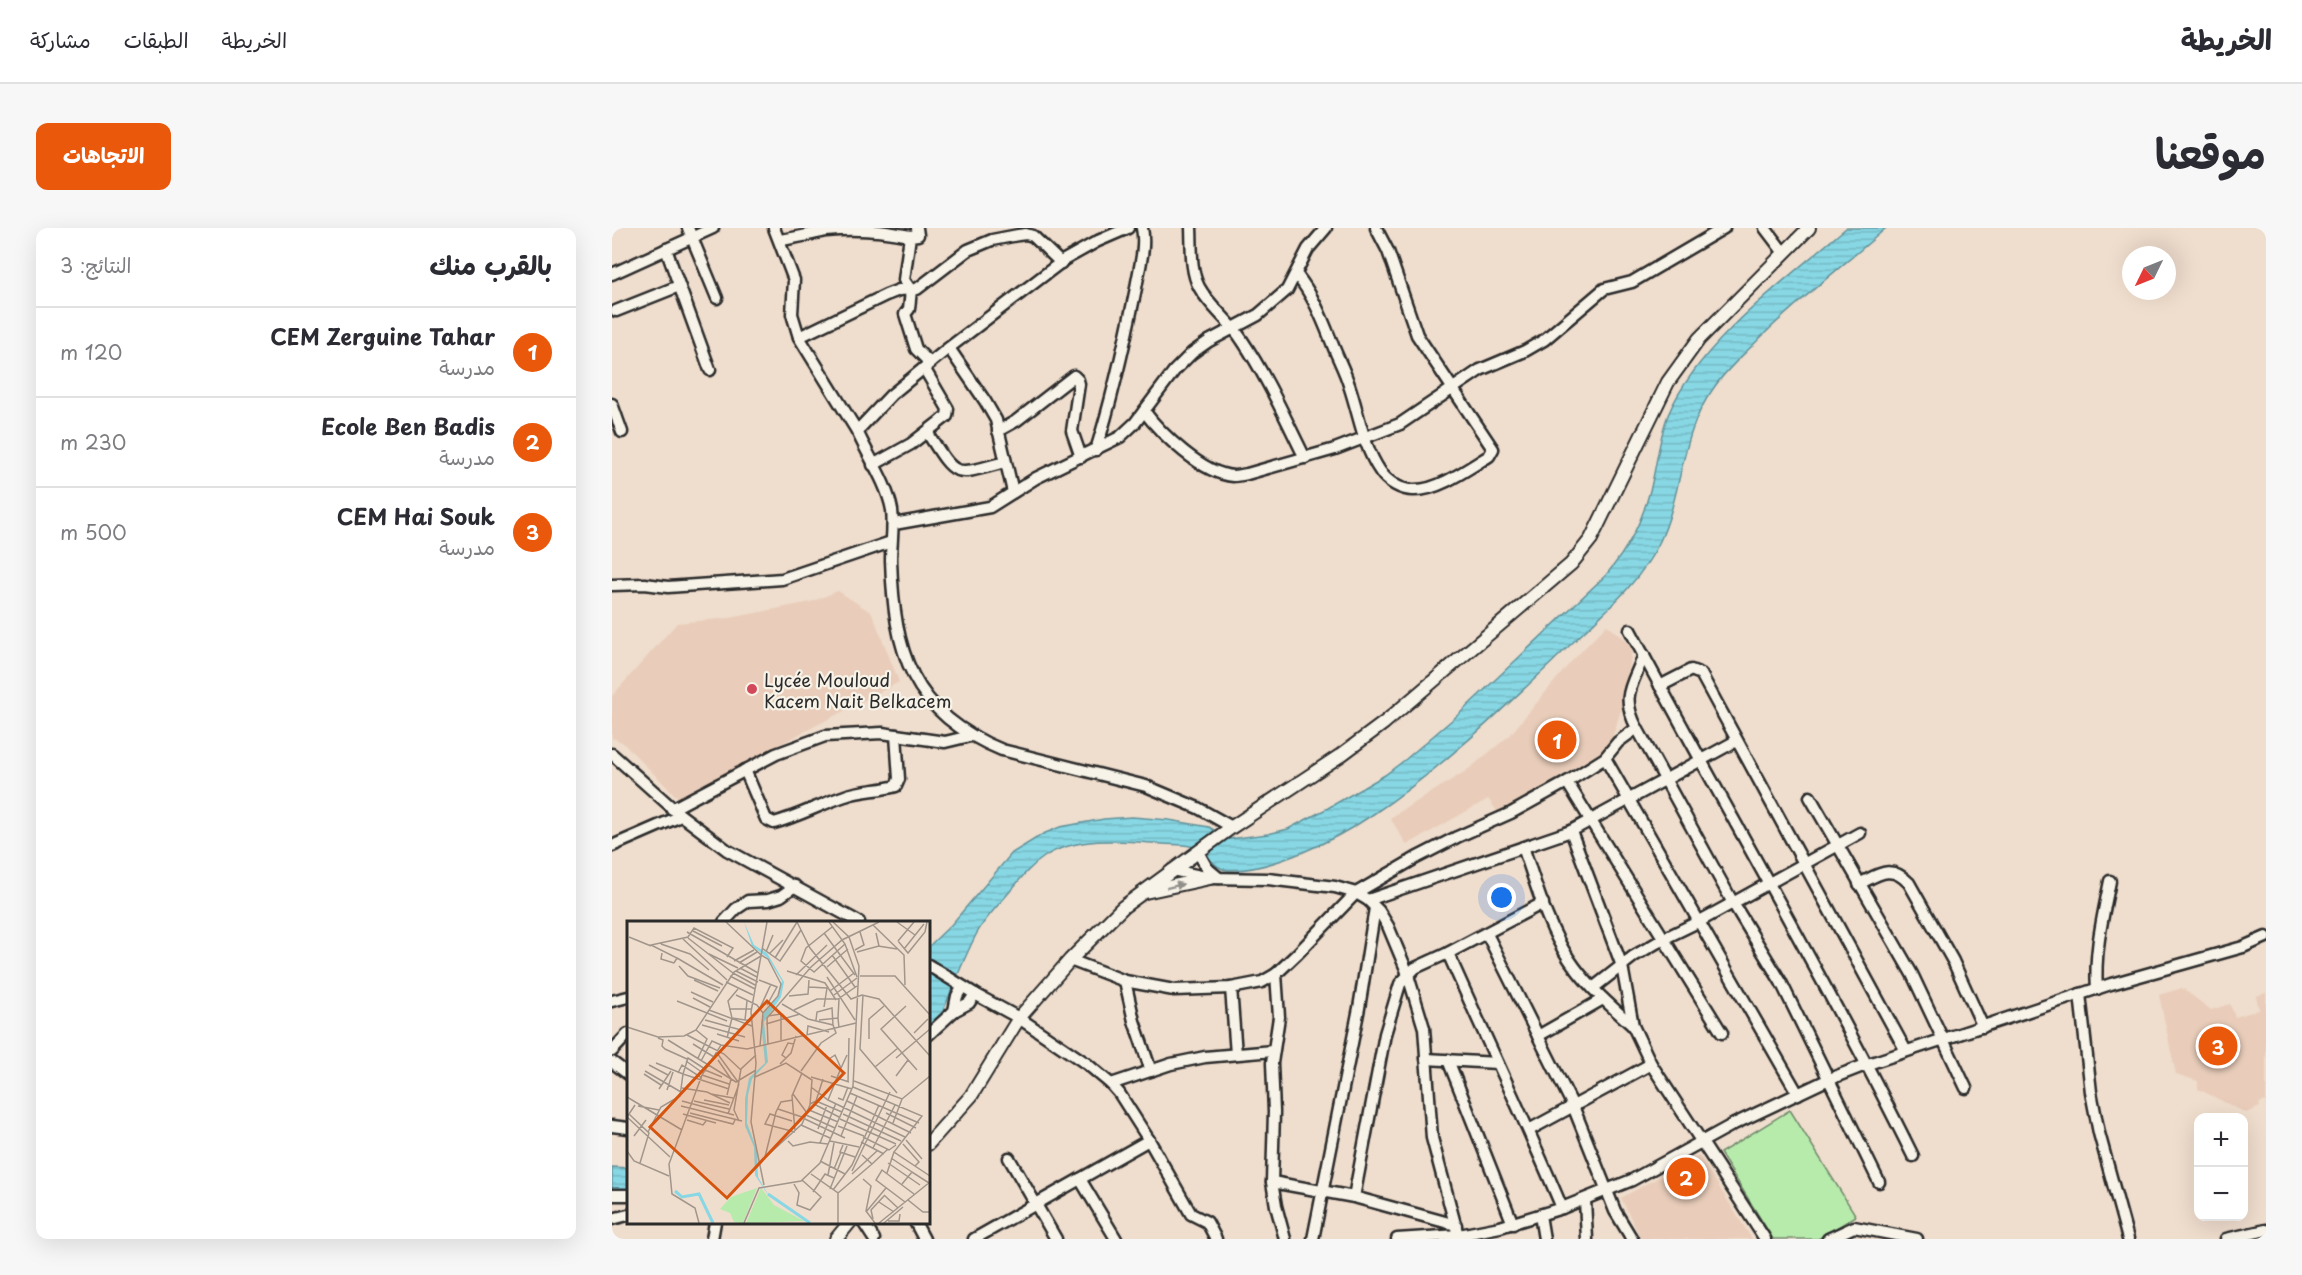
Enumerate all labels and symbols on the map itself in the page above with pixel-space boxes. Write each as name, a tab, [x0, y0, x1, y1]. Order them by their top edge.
north arrow	[2122, 246, 2176, 300]
place label: Lycée Mouloud Kacem Nait Belkacem	[764, 666, 951, 714]
marker: Lycée Mouloud Kacem Nait Belkacem	[745, 682, 759, 696]
pin: 1	[1538, 718, 1576, 762]
one-way arrow	[1166, 880, 1184, 890]
your location	[1487, 883, 1516, 912]
inset map	[627, 921, 930, 1224]
pin: 3	[2198, 1024, 2238, 1068]
pin: 2	[1666, 1154, 1706, 1200]

